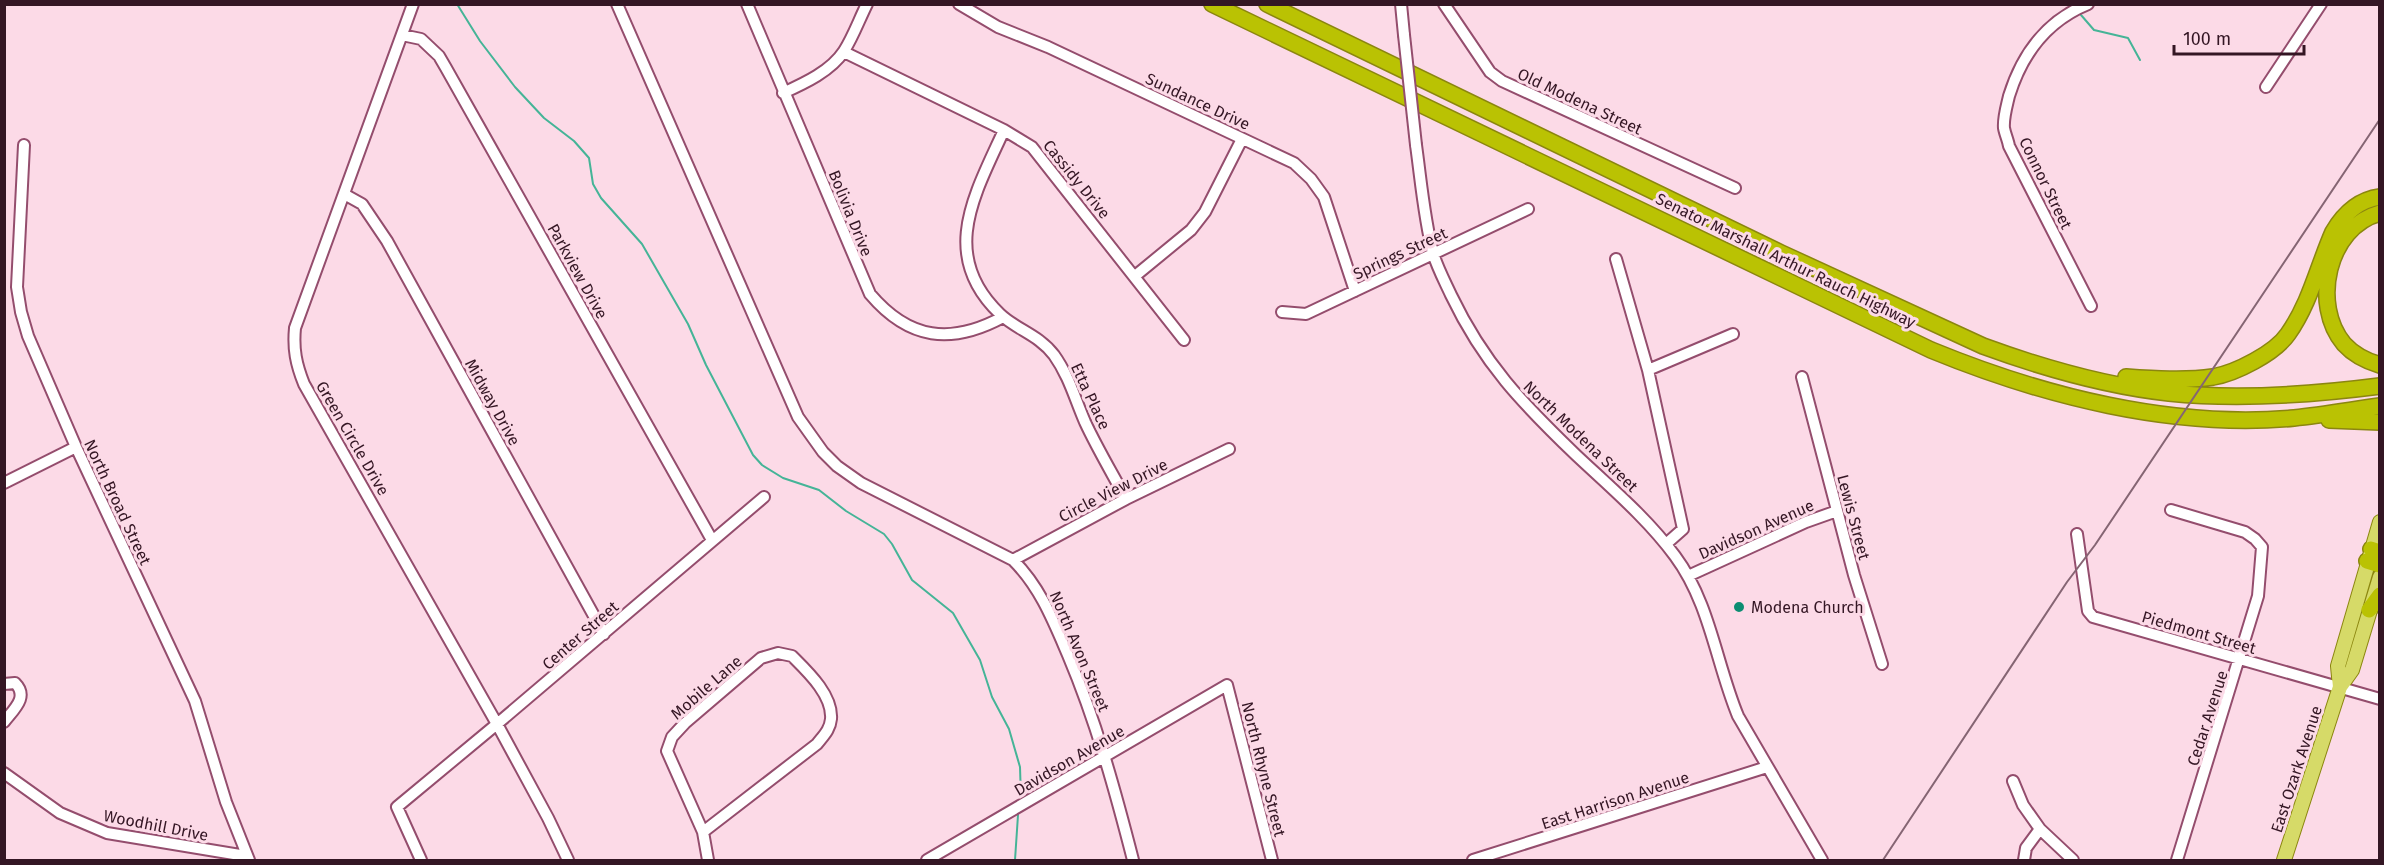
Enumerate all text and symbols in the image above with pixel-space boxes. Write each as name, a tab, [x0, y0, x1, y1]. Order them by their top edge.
scale bar	[2174, 18, 2304, 56]
text: 100 m	[2183, 28, 2231, 50]
street label: Old Modena Street	[1514, 64, 1645, 139]
street label: Sundance Drive	[1143, 69, 1253, 134]
street label: Connor Street	[2015, 134, 2076, 232]
street label: Cassidy Drive	[1039, 136, 1114, 223]
street label: Bolivia Drive	[825, 167, 876, 259]
street label: Senator Marshall Arthur Rauch Highway	[1653, 189, 1919, 332]
street label: Parkview Drive	[544, 220, 612, 322]
street label: Springs Street	[1350, 223, 1450, 284]
street label: Midway Drive	[461, 356, 524, 449]
street label: Etta Place	[1067, 360, 1114, 432]
street label: North Modena Street	[1520, 377, 1642, 496]
street label: Green Circle Drive	[312, 378, 393, 499]
street label: North Broad Street	[80, 436, 155, 568]
street label: Circle View Drive	[1056, 455, 1171, 526]
street label: Lewis Street	[1833, 472, 1874, 562]
street label: Davidson Avenue	[1696, 496, 1817, 563]
street label: North Avon Street	[1046, 588, 1114, 715]
street label: Center Street	[538, 597, 623, 674]
place label: Modena Church	[1751, 598, 1864, 617]
marker: Modena Church	[1732, 600, 1746, 614]
street label: Piedmont Street	[2140, 607, 2258, 658]
street label: Mobile Lane	[667, 651, 746, 723]
street label: Cedar Avenue	[2183, 668, 2232, 768]
street label: North Rhyne Street	[1238, 700, 1290, 839]
street label: East Ozark Avenue	[2267, 703, 2326, 835]
street label: Davidson Avenue	[1011, 721, 1128, 800]
street label: East Harrison Avenue	[1539, 768, 1692, 833]
street label: Woodhill Drive	[102, 806, 210, 845]

